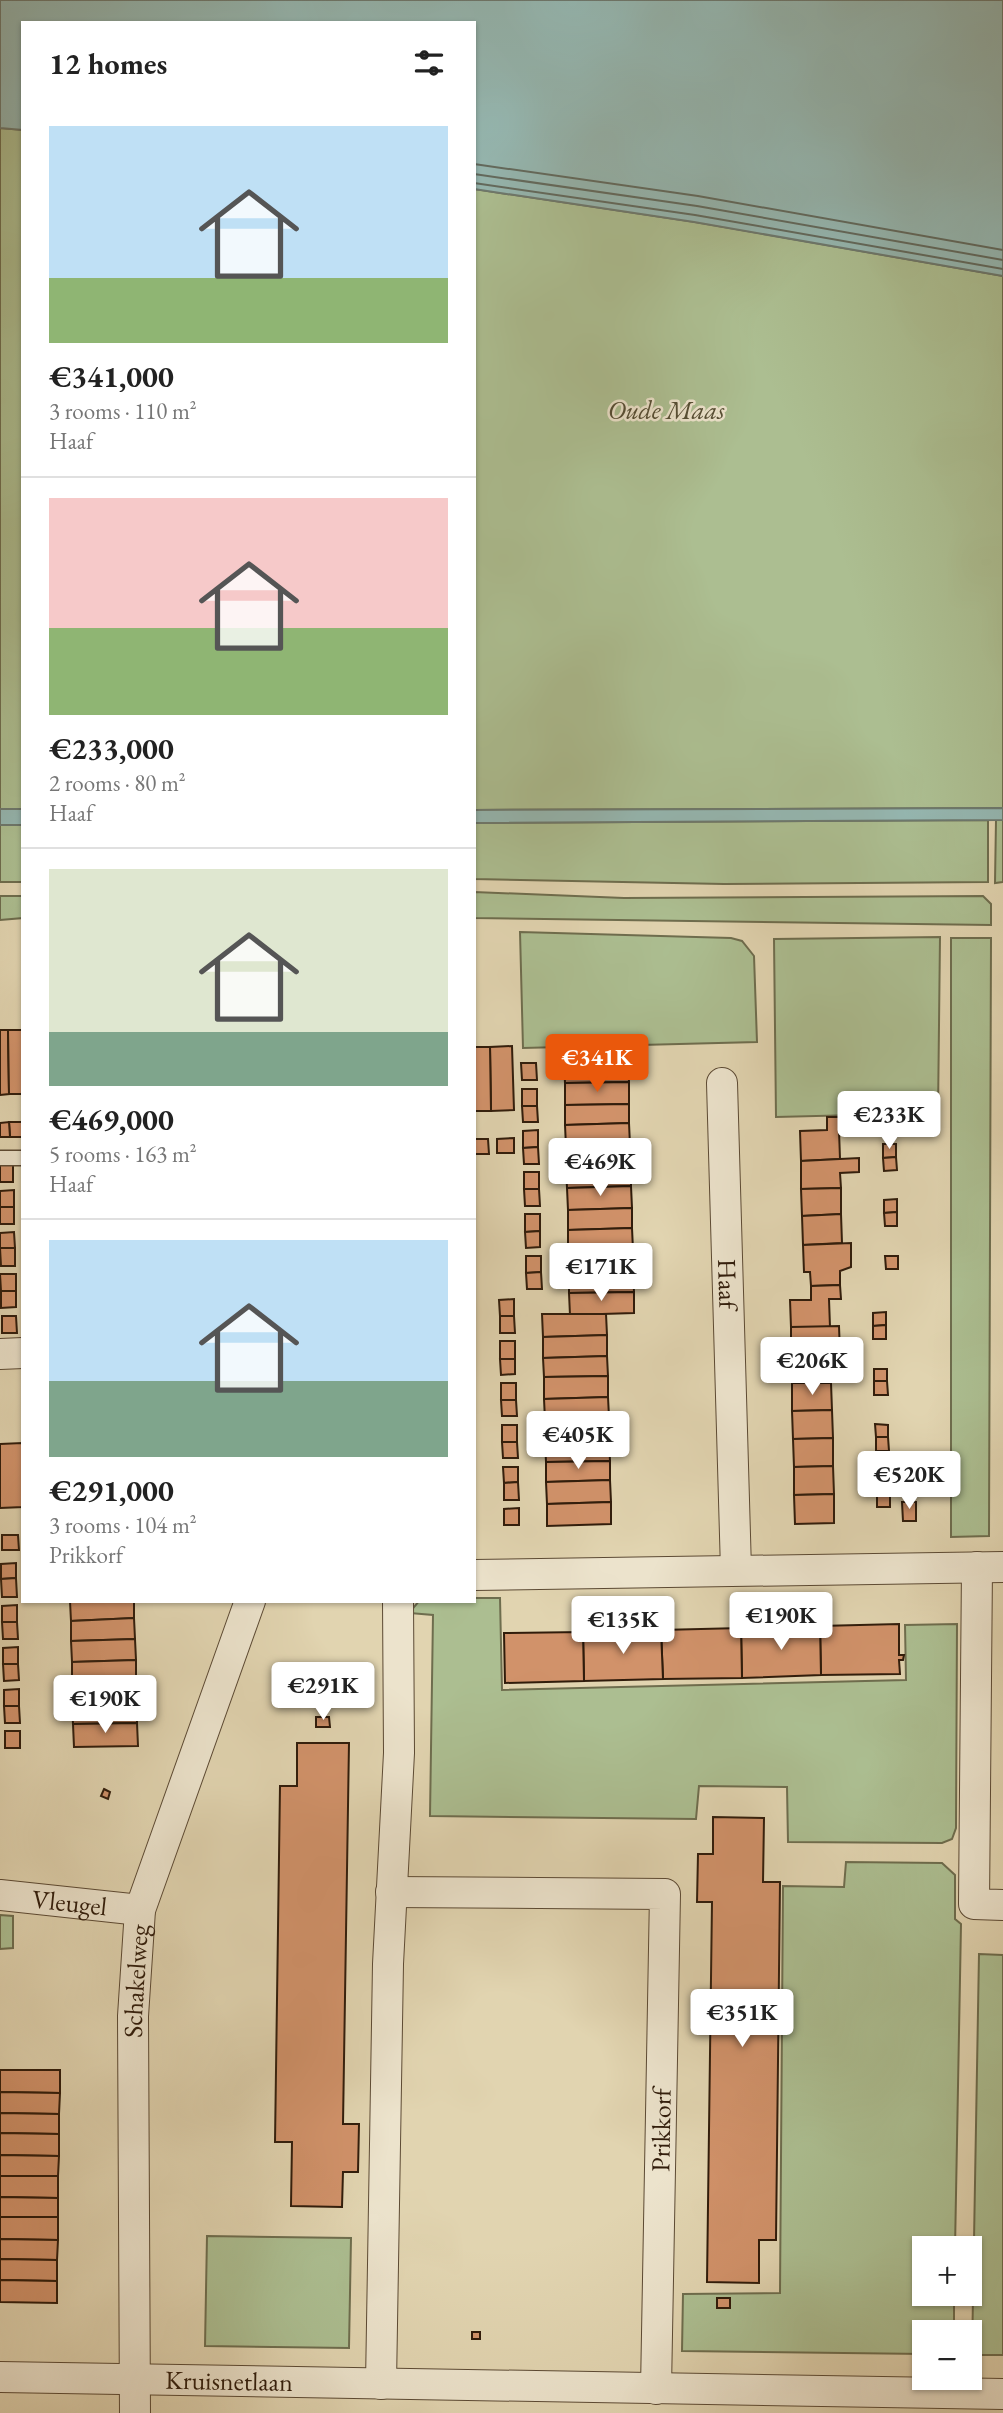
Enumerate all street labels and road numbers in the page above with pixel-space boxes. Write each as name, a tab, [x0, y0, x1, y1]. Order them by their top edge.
street label: Haaf	[710, 1258, 746, 1312]
street label: Vleugel	[30, 1882, 109, 1923]
street label: Schakelweg	[116, 1923, 156, 2038]
street label: Prikkorf	[643, 2085, 679, 2172]
street label: Kruisnetlaan	[165, 2363, 293, 2399]

